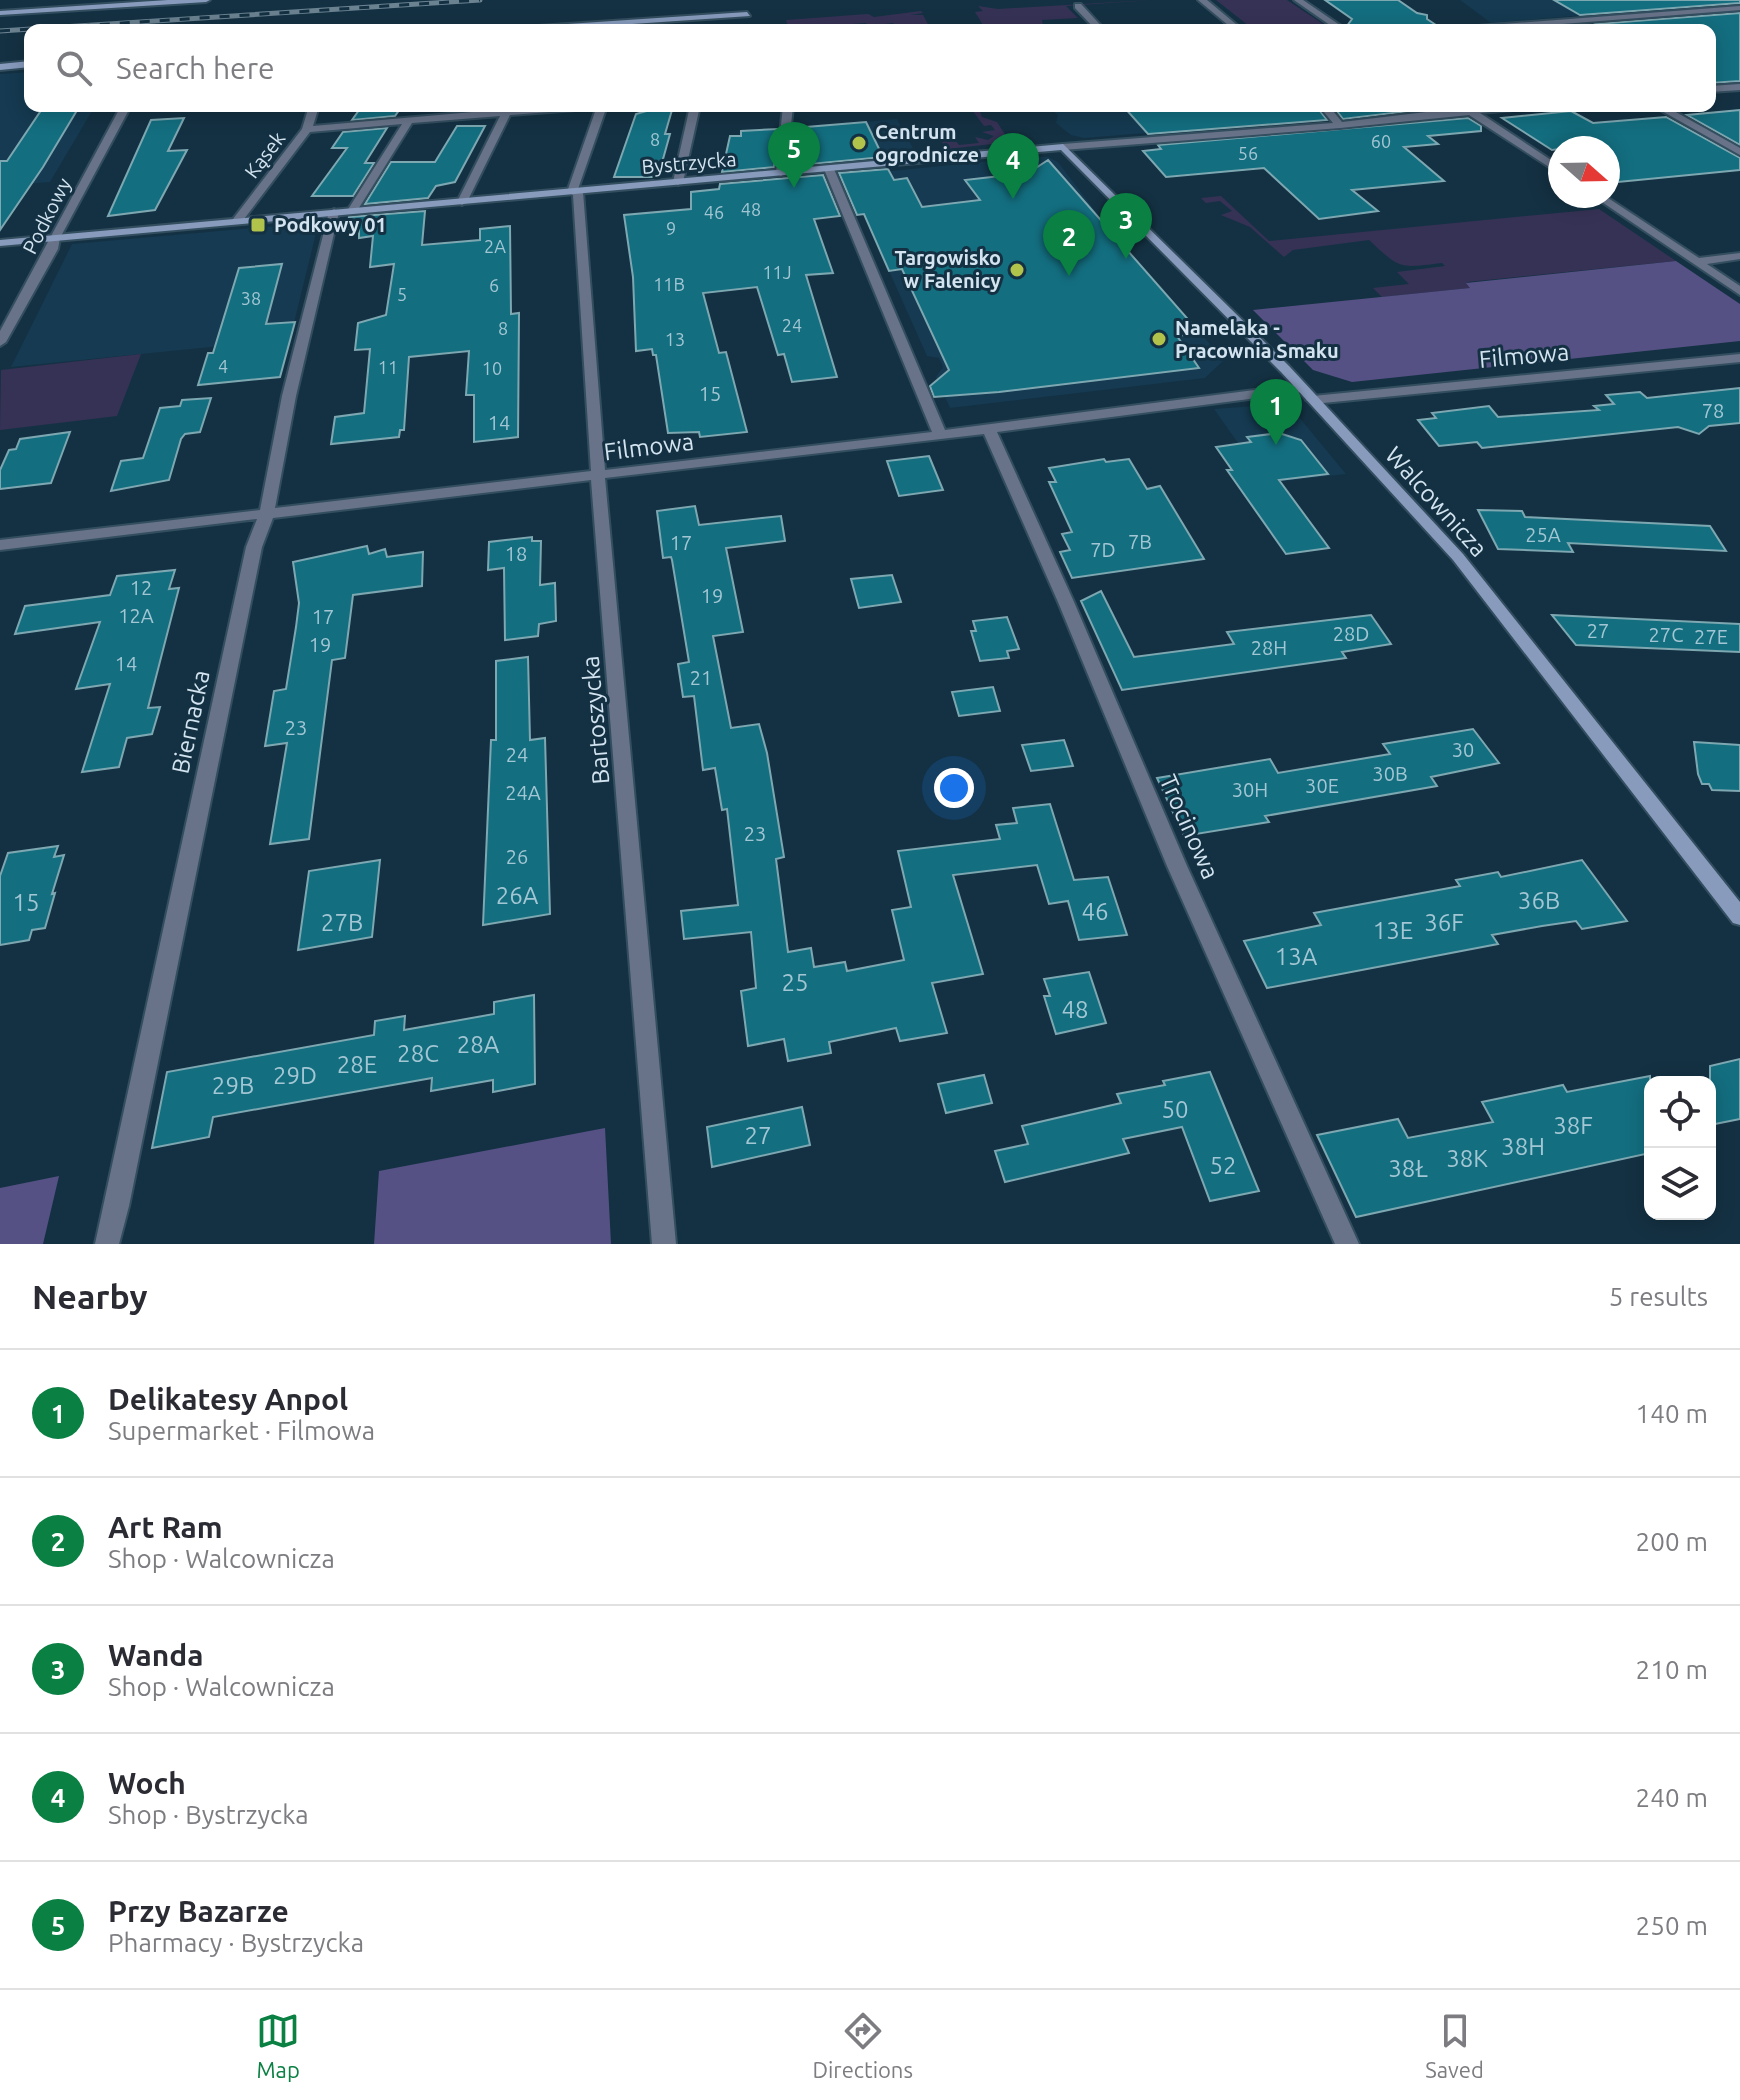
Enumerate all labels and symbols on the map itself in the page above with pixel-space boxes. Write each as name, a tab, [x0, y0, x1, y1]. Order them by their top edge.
place label: Centrum ogrodnicze	[875, 120, 979, 166]
pin: 5	[768, 122, 820, 188]
street label: Kąsek	[240, 127, 290, 182]
house number: 8	[650, 129, 660, 149]
house number: 60	[1371, 131, 1391, 151]
pin: 4	[987, 133, 1039, 199]
marker: Centrum ogrodnicze	[850, 134, 868, 152]
north arrow	[1548, 136, 1620, 208]
house number: 56	[1238, 143, 1258, 163]
street label: Bystrzycka	[641, 147, 737, 178]
street label: Podkowy	[18, 174, 76, 258]
pin: 3	[1100, 193, 1152, 259]
house number: 48	[741, 199, 761, 219]
house number: 46	[704, 202, 724, 222]
pin: 2	[1043, 210, 1095, 276]
place label: Podkowy 01	[274, 213, 387, 236]
marker: Podkowy 01	[249, 216, 267, 234]
house number: 9	[666, 218, 676, 238]
house number: 2A	[484, 236, 506, 256]
place label: Targowisko w Falenicy	[895, 246, 1001, 292]
marker: Targowisko w Falenicy	[1008, 261, 1026, 279]
house number: 11J	[762, 262, 792, 282]
house number: 11B	[653, 274, 685, 294]
house number: 6	[489, 275, 499, 295]
house number: 5	[397, 284, 407, 304]
house number: 38	[241, 288, 261, 308]
house number: 24	[782, 315, 802, 335]
place label: Namelaka - Pracownia Smaku	[1175, 316, 1339, 362]
house number: 8	[498, 318, 508, 338]
house number: 13	[665, 329, 685, 349]
marker: Namelaka - Pracownia Smaku	[1150, 330, 1168, 348]
street label: Filmowa	[1478, 338, 1570, 373]
house number: 4	[218, 356, 228, 376]
house number: 11	[378, 357, 398, 377]
house number: 10	[482, 358, 502, 378]
pin: 1	[1250, 379, 1302, 445]
house number: 15	[699, 382, 721, 405]
house number: 78	[1702, 399, 1724, 422]
house number: 14	[488, 411, 510, 434]
street label: Filmowa	[602, 428, 695, 465]
street label: Walcownicza	[1380, 441, 1493, 562]
house number: 25A	[1525, 523, 1561, 546]
house number: 7B	[1128, 530, 1152, 553]
house number: 17	[670, 531, 692, 554]
house number: 7D	[1090, 538, 1116, 561]
house number: 18	[505, 542, 527, 565]
house number: 12	[130, 576, 152, 599]
house number: 19	[701, 584, 723, 607]
house number: 12A	[118, 604, 154, 627]
house number: 17	[312, 605, 334, 628]
house number: 27	[1587, 619, 1609, 642]
house number: 28D	[1333, 622, 1369, 645]
house number: 27C	[1649, 623, 1683, 646]
house number: 27E	[1694, 625, 1728, 648]
house number: 19	[309, 633, 331, 656]
house number: 28H	[1251, 636, 1287, 659]
house number: 14	[115, 652, 137, 675]
street label: Bartoszycka	[576, 655, 615, 785]
house number: 21	[690, 666, 712, 689]
street label: Biernacka	[166, 668, 215, 776]
house number: 23	[285, 716, 307, 739]
house number: 30	[1452, 738, 1474, 761]
house number: 24	[506, 743, 528, 766]
house number: 30B	[1372, 762, 1408, 785]
your location	[934, 768, 974, 808]
street label: Trocinowa	[1154, 770, 1224, 883]
house number: 30E	[1305, 774, 1339, 797]
house number: 30H	[1232, 778, 1268, 801]
house number: 24A	[505, 781, 541, 804]
house number: 23	[744, 822, 766, 845]
house number: 26	[506, 845, 528, 868]
house number: 26A	[496, 882, 539, 909]
house number: 36B	[1518, 887, 1560, 914]
house number: 15	[12, 889, 40, 916]
house number: 46	[1081, 898, 1109, 925]
house number: 27B	[321, 909, 363, 936]
house number: 36F	[1424, 909, 1464, 936]
house number: 13E	[1373, 917, 1413, 944]
house number: 13A	[1275, 943, 1318, 970]
house number: 25	[781, 969, 809, 996]
house number: 48	[1061, 996, 1089, 1023]
house number: 28A	[457, 1031, 500, 1058]
house number: 28C	[397, 1040, 439, 1067]
house number: 28E	[337, 1051, 377, 1078]
house number: 29D	[273, 1062, 317, 1089]
house number: 29B	[212, 1072, 254, 1099]
house number: 50	[1161, 1096, 1189, 1123]
house number: 38F	[1553, 1112, 1593, 1139]
house number: 27	[744, 1122, 772, 1149]
house number: 38H	[1501, 1133, 1545, 1160]
house number: 38K	[1446, 1145, 1488, 1172]
house number: 52	[1209, 1152, 1237, 1179]
house number: 38Ł	[1388, 1155, 1428, 1182]

